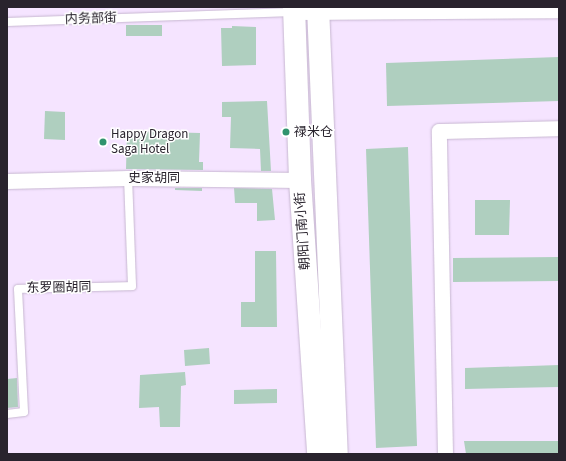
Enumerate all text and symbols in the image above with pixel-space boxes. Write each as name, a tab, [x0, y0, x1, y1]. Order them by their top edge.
street label: 内务部街	[65, 10, 117, 28]
place label: 禄米仓	[294, 124, 333, 140]
place label: Happy Dragon Saga Hotel	[111, 127, 188, 158]
marker: 禄米仓	[281, 127, 291, 137]
marker: Happy Dragon Saga Hotel	[98, 137, 108, 147]
street label: 史家胡同	[128, 170, 180, 186]
street label: 朝阳门南小街	[292, 192, 314, 270]
street label: 东罗圈胡同	[26, 280, 92, 296]

